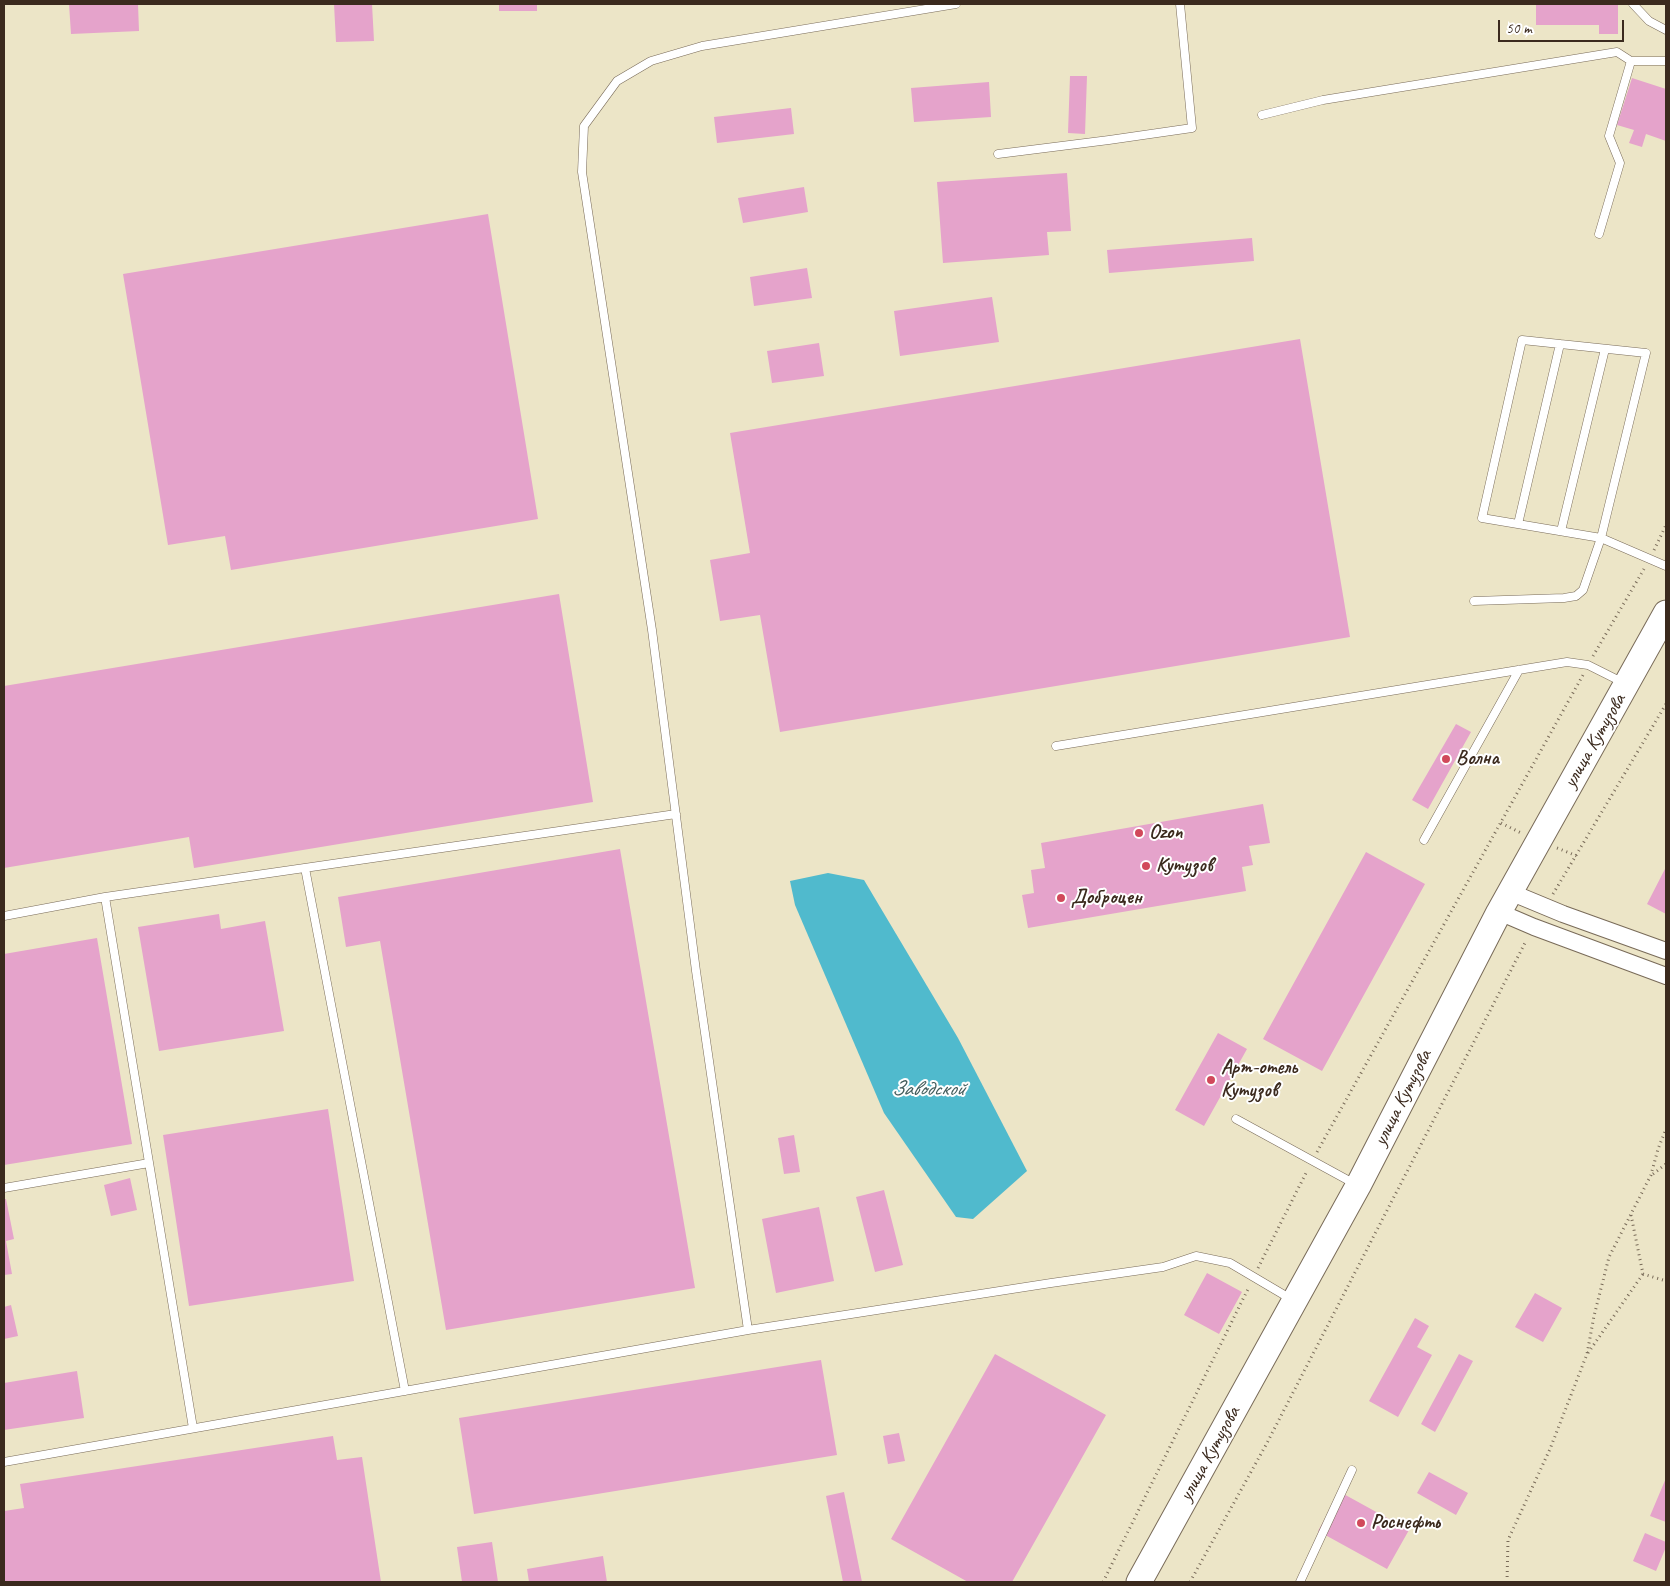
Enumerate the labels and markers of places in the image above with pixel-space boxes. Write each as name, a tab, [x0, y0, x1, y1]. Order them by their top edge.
place label: Волна	[1456, 747, 1499, 771]
marker: Волна	[1440, 753, 1452, 765]
place label: Ozon	[1149, 821, 1182, 845]
marker: Ozon	[1133, 827, 1145, 839]
place label: Кутузов	[1156, 854, 1213, 878]
marker: Кутузов	[1140, 860, 1152, 872]
place label: Доброцен	[1071, 886, 1142, 910]
marker: Доброцен	[1055, 892, 1067, 904]
place label: Арт-отель Кутузов	[1221, 1056, 1297, 1103]
marker: Арт-отель Кутузов	[1205, 1074, 1217, 1086]
place label: Роснефть	[1371, 1511, 1440, 1535]
marker: Роснефть	[1355, 1517, 1367, 1529]

